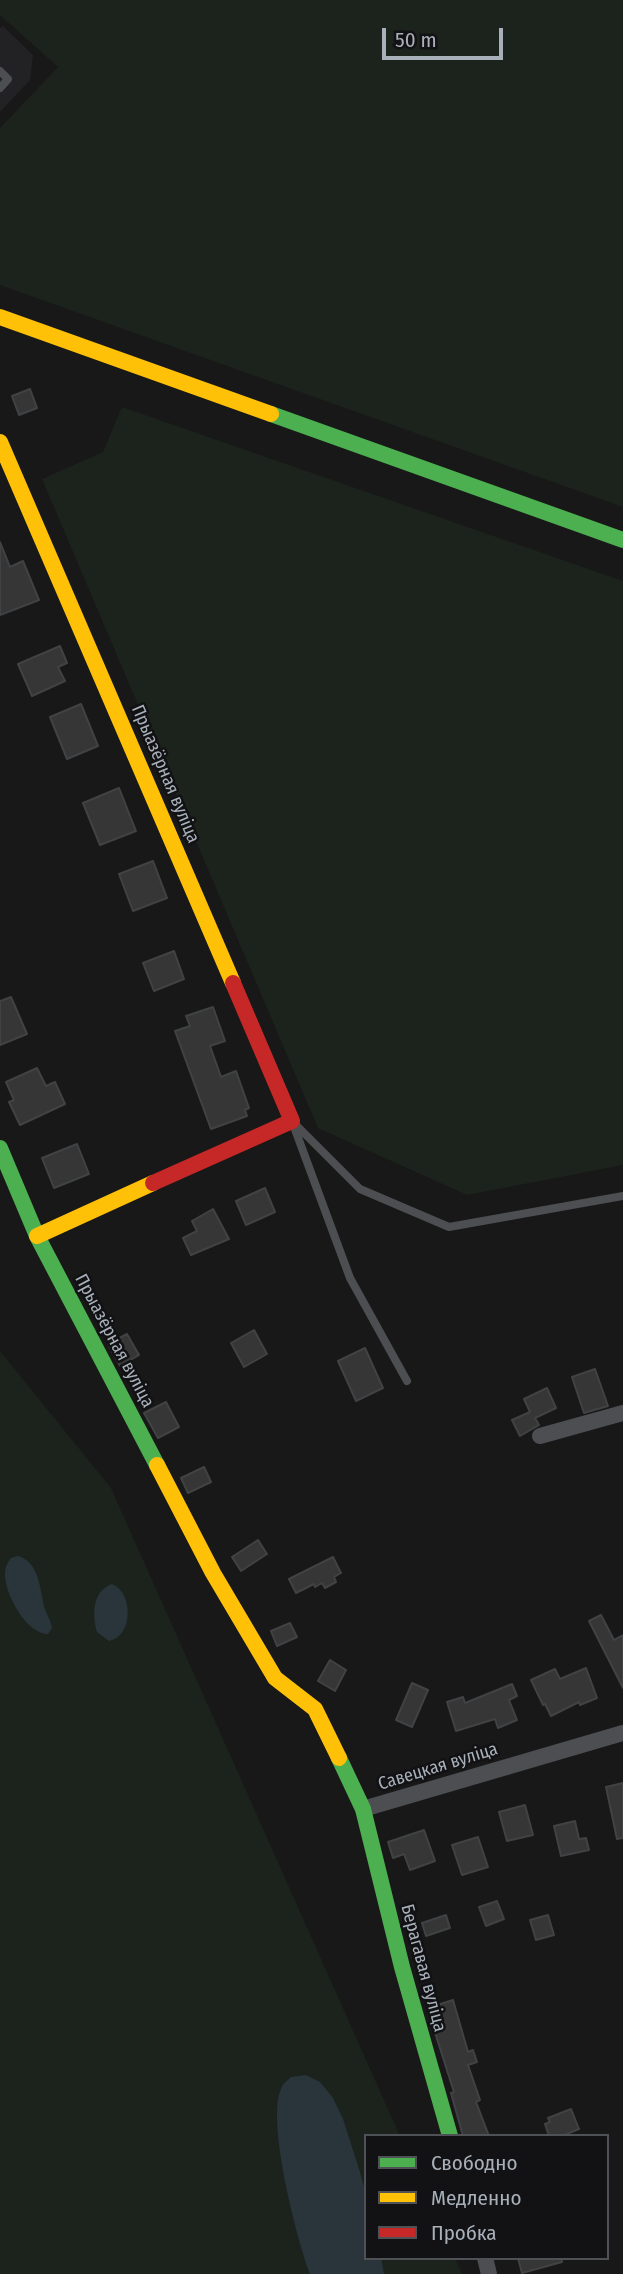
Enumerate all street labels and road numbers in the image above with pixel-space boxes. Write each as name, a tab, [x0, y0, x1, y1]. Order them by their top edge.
street label: Прыазёрная вуліца	[126, 702, 204, 846]
street label: Прыазёрная вуліца	[70, 1271, 158, 1411]
street label: Савецкая вуліца	[376, 1739, 500, 1795]
street label: Берагавая вуліца	[396, 1902, 450, 2034]

